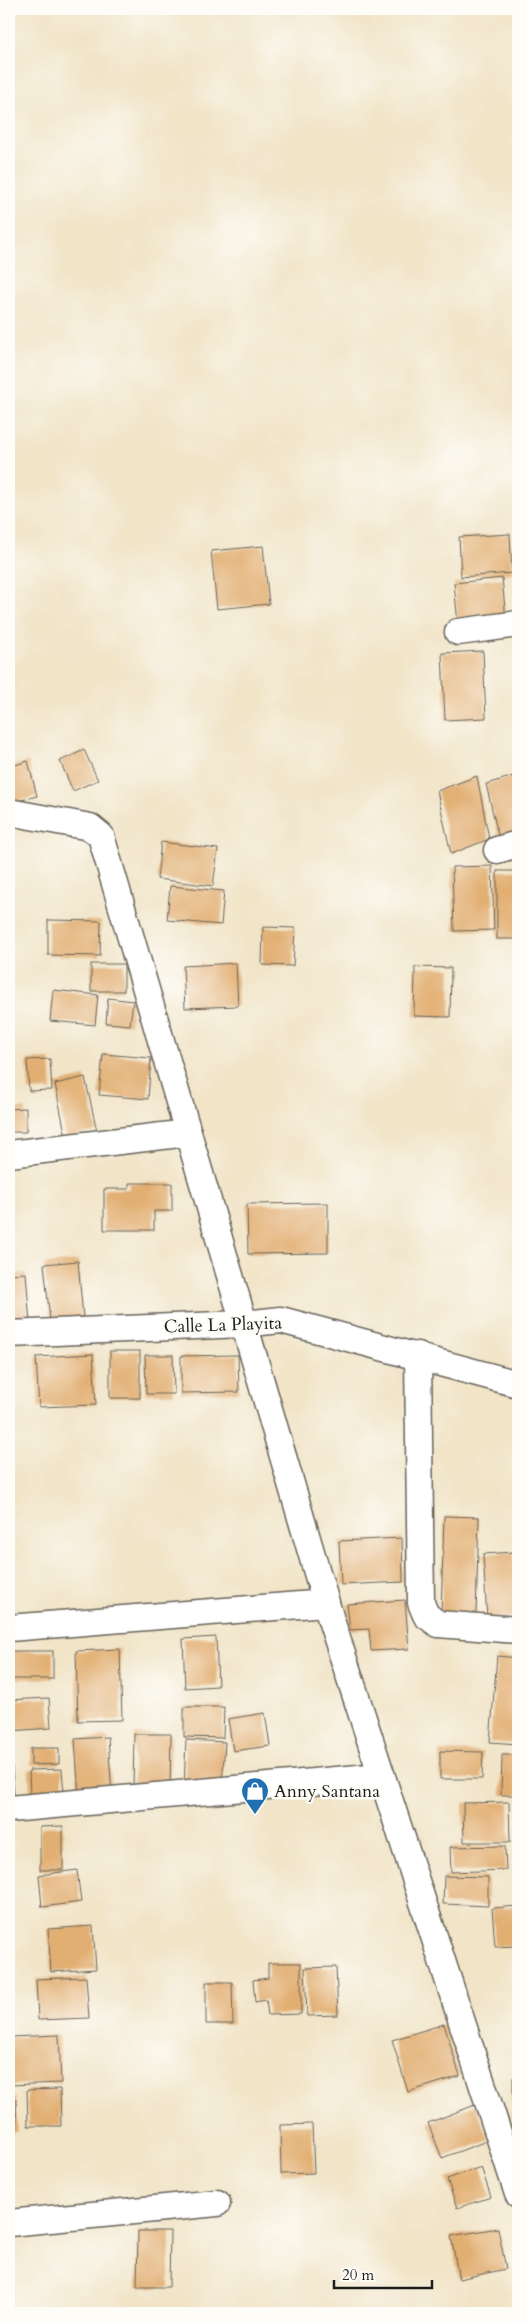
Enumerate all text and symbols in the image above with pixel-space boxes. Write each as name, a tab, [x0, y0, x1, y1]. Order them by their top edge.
street label: Calle La Playita	[163, 1310, 283, 1340]
shop icon: Anny Santana	[240, 1776, 270, 1815]
place label: Anny Santana	[274, 1779, 380, 1804]
scale bar	[334, 2257, 432, 2289]
text: 20 m	[342, 2265, 374, 2285]

